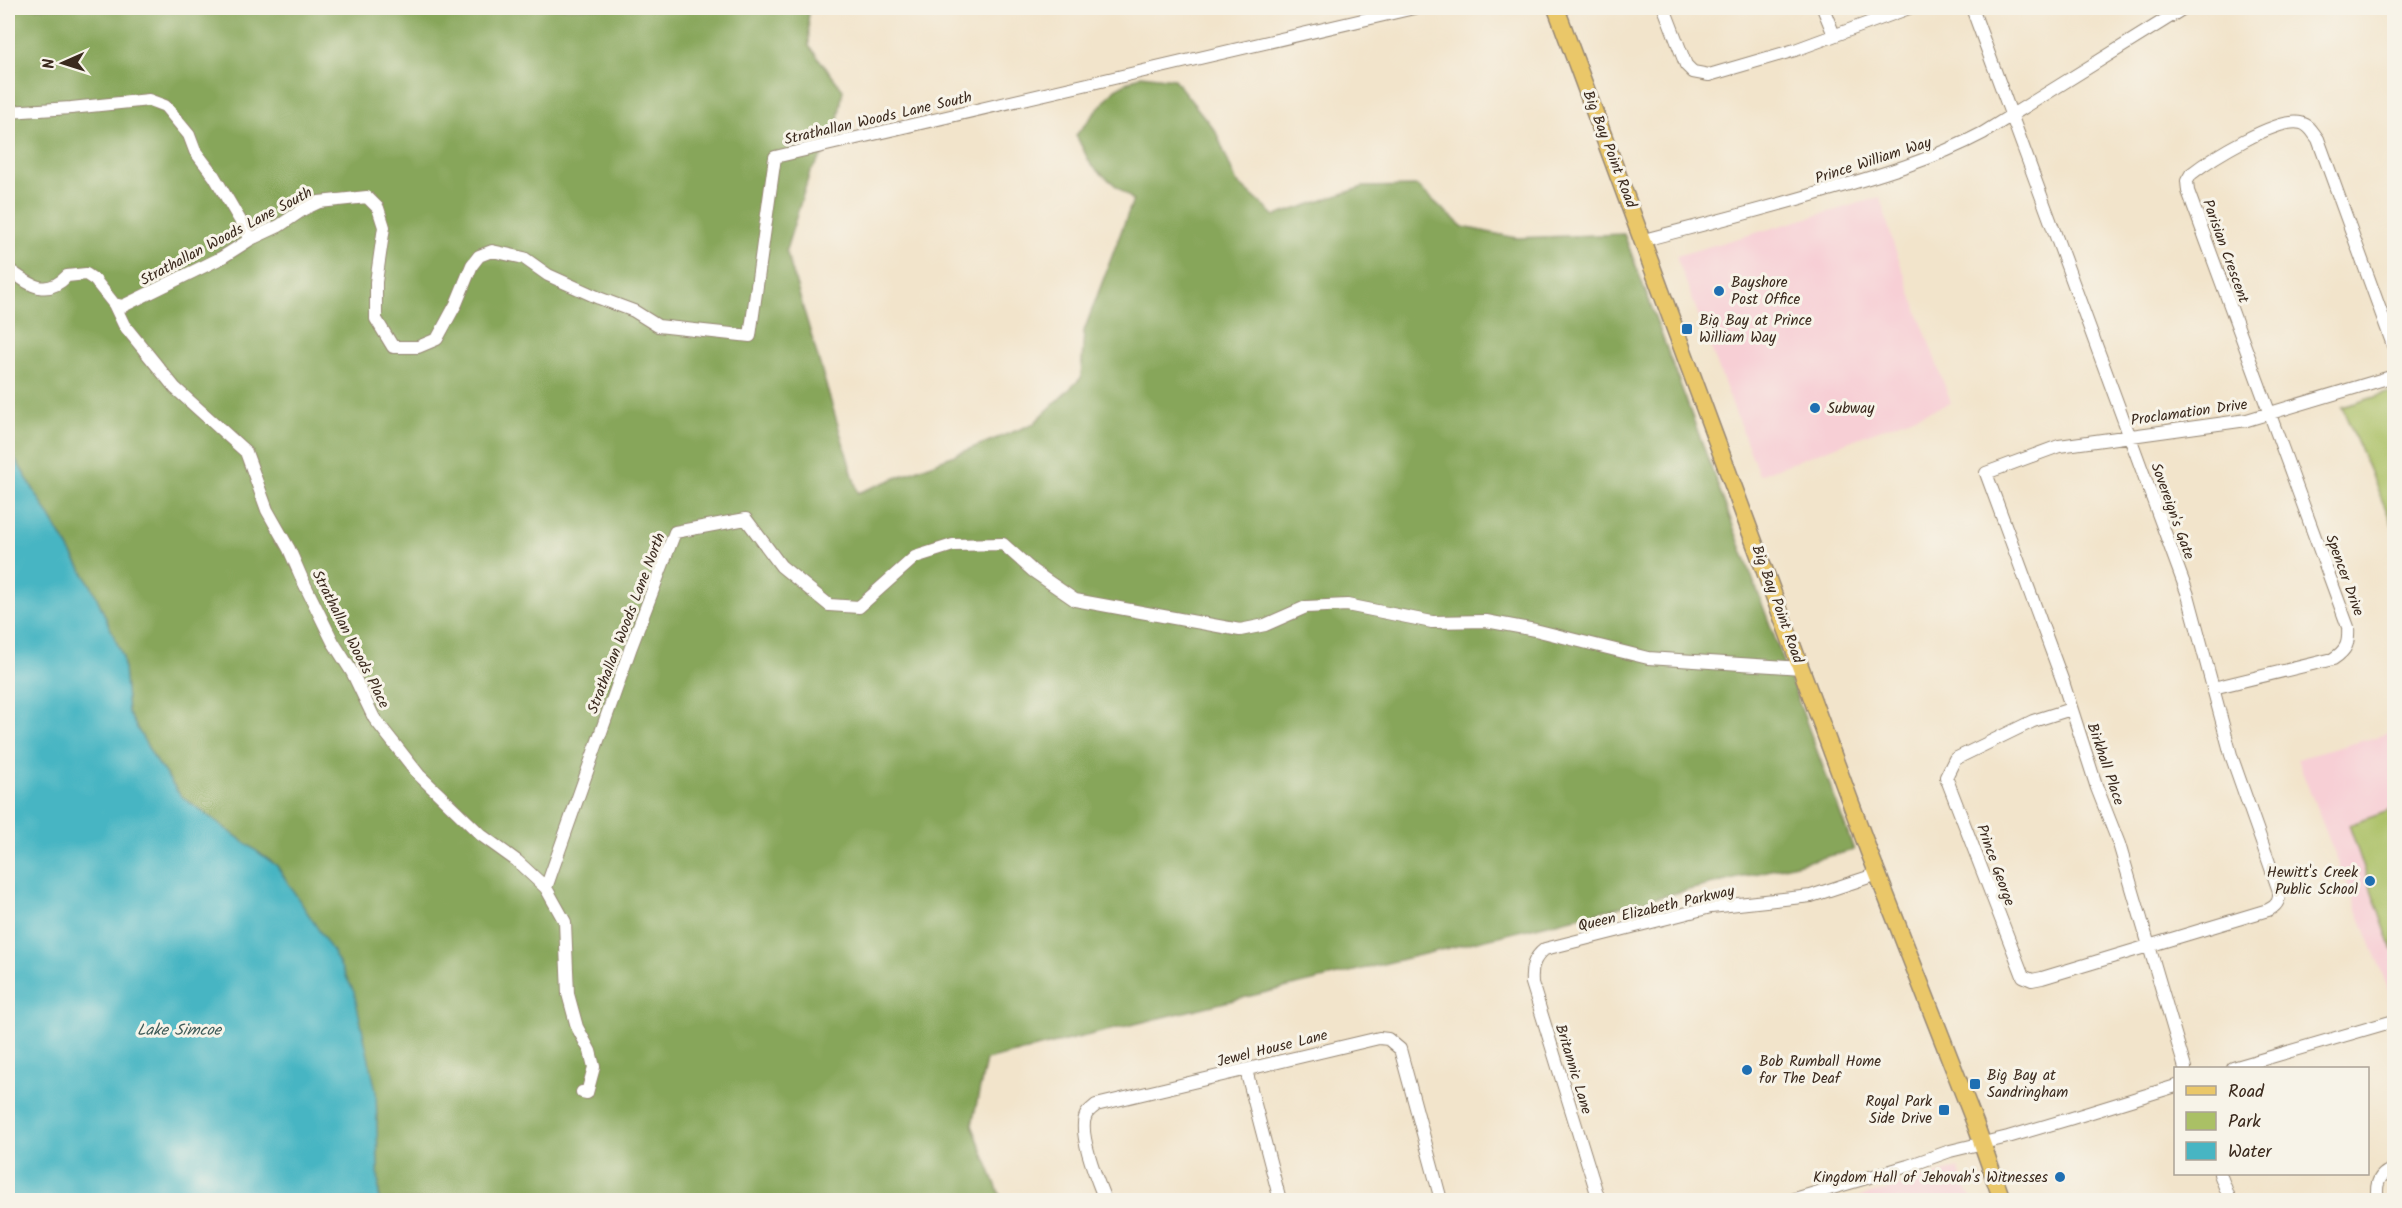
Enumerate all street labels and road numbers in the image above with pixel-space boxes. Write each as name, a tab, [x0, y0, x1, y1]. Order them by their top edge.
street label: Strathallan Woods Lane South	[782, 86, 974, 152]
street label: Big Bay Point Road	[1576, 87, 1643, 212]
street label: Prince William Way	[1812, 131, 1936, 191]
street label: Strathallan Woods Lane South	[136, 181, 317, 293]
street label: Parisian Crescent	[2195, 196, 2255, 307]
street label: Proclamation Drive	[2129, 393, 2249, 433]
street label: Sovereign's Gate	[2143, 460, 2201, 563]
street label: Strathallan Woods Lane North	[581, 529, 673, 717]
street label: Spencer Drive	[2318, 531, 2370, 620]
street label: Big Bay Point Road	[1745, 542, 1810, 667]
street label: Strathallan Woods Place	[305, 566, 396, 713]
street label: Birkhall Place	[2080, 720, 2130, 809]
street label: Prince George	[1969, 821, 2021, 910]
street label: Queen Elizabeth Parkway	[1576, 879, 1738, 939]
street label: Britannic Lane	[1548, 1021, 1598, 1118]
street label: Jewel House Lane	[1214, 1024, 1330, 1074]

